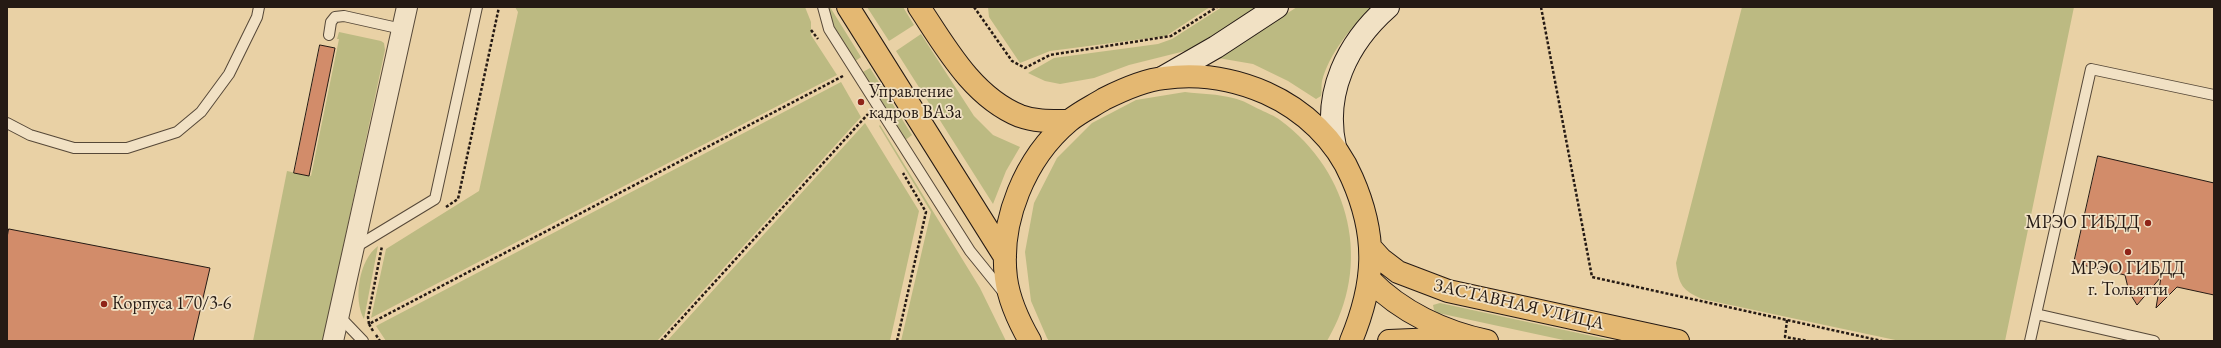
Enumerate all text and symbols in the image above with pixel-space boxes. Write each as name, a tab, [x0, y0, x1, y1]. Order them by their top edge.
place label: Управление кадров ВАЗа	[869, 81, 962, 124]
marker: Управление кадров ВАЗа	[856, 97, 866, 107]
place label: МРЭО ГИБДД	[2025, 212, 2140, 234]
marker: МРЭО ГИБДД	[2143, 218, 2153, 228]
marker: МРЭО ГИБДД г. Тольятти	[2123, 247, 2133, 257]
place label: МРЭО ГИБДД г. Тольятти	[2071, 258, 2185, 300]
street label: ЗАСТАВНАЯ УЛИЦА	[1432, 275, 1606, 335]
place label: Корпуса 170/3-6	[112, 293, 231, 315]
marker: Корпуса 170/3-6	[99, 299, 109, 309]

